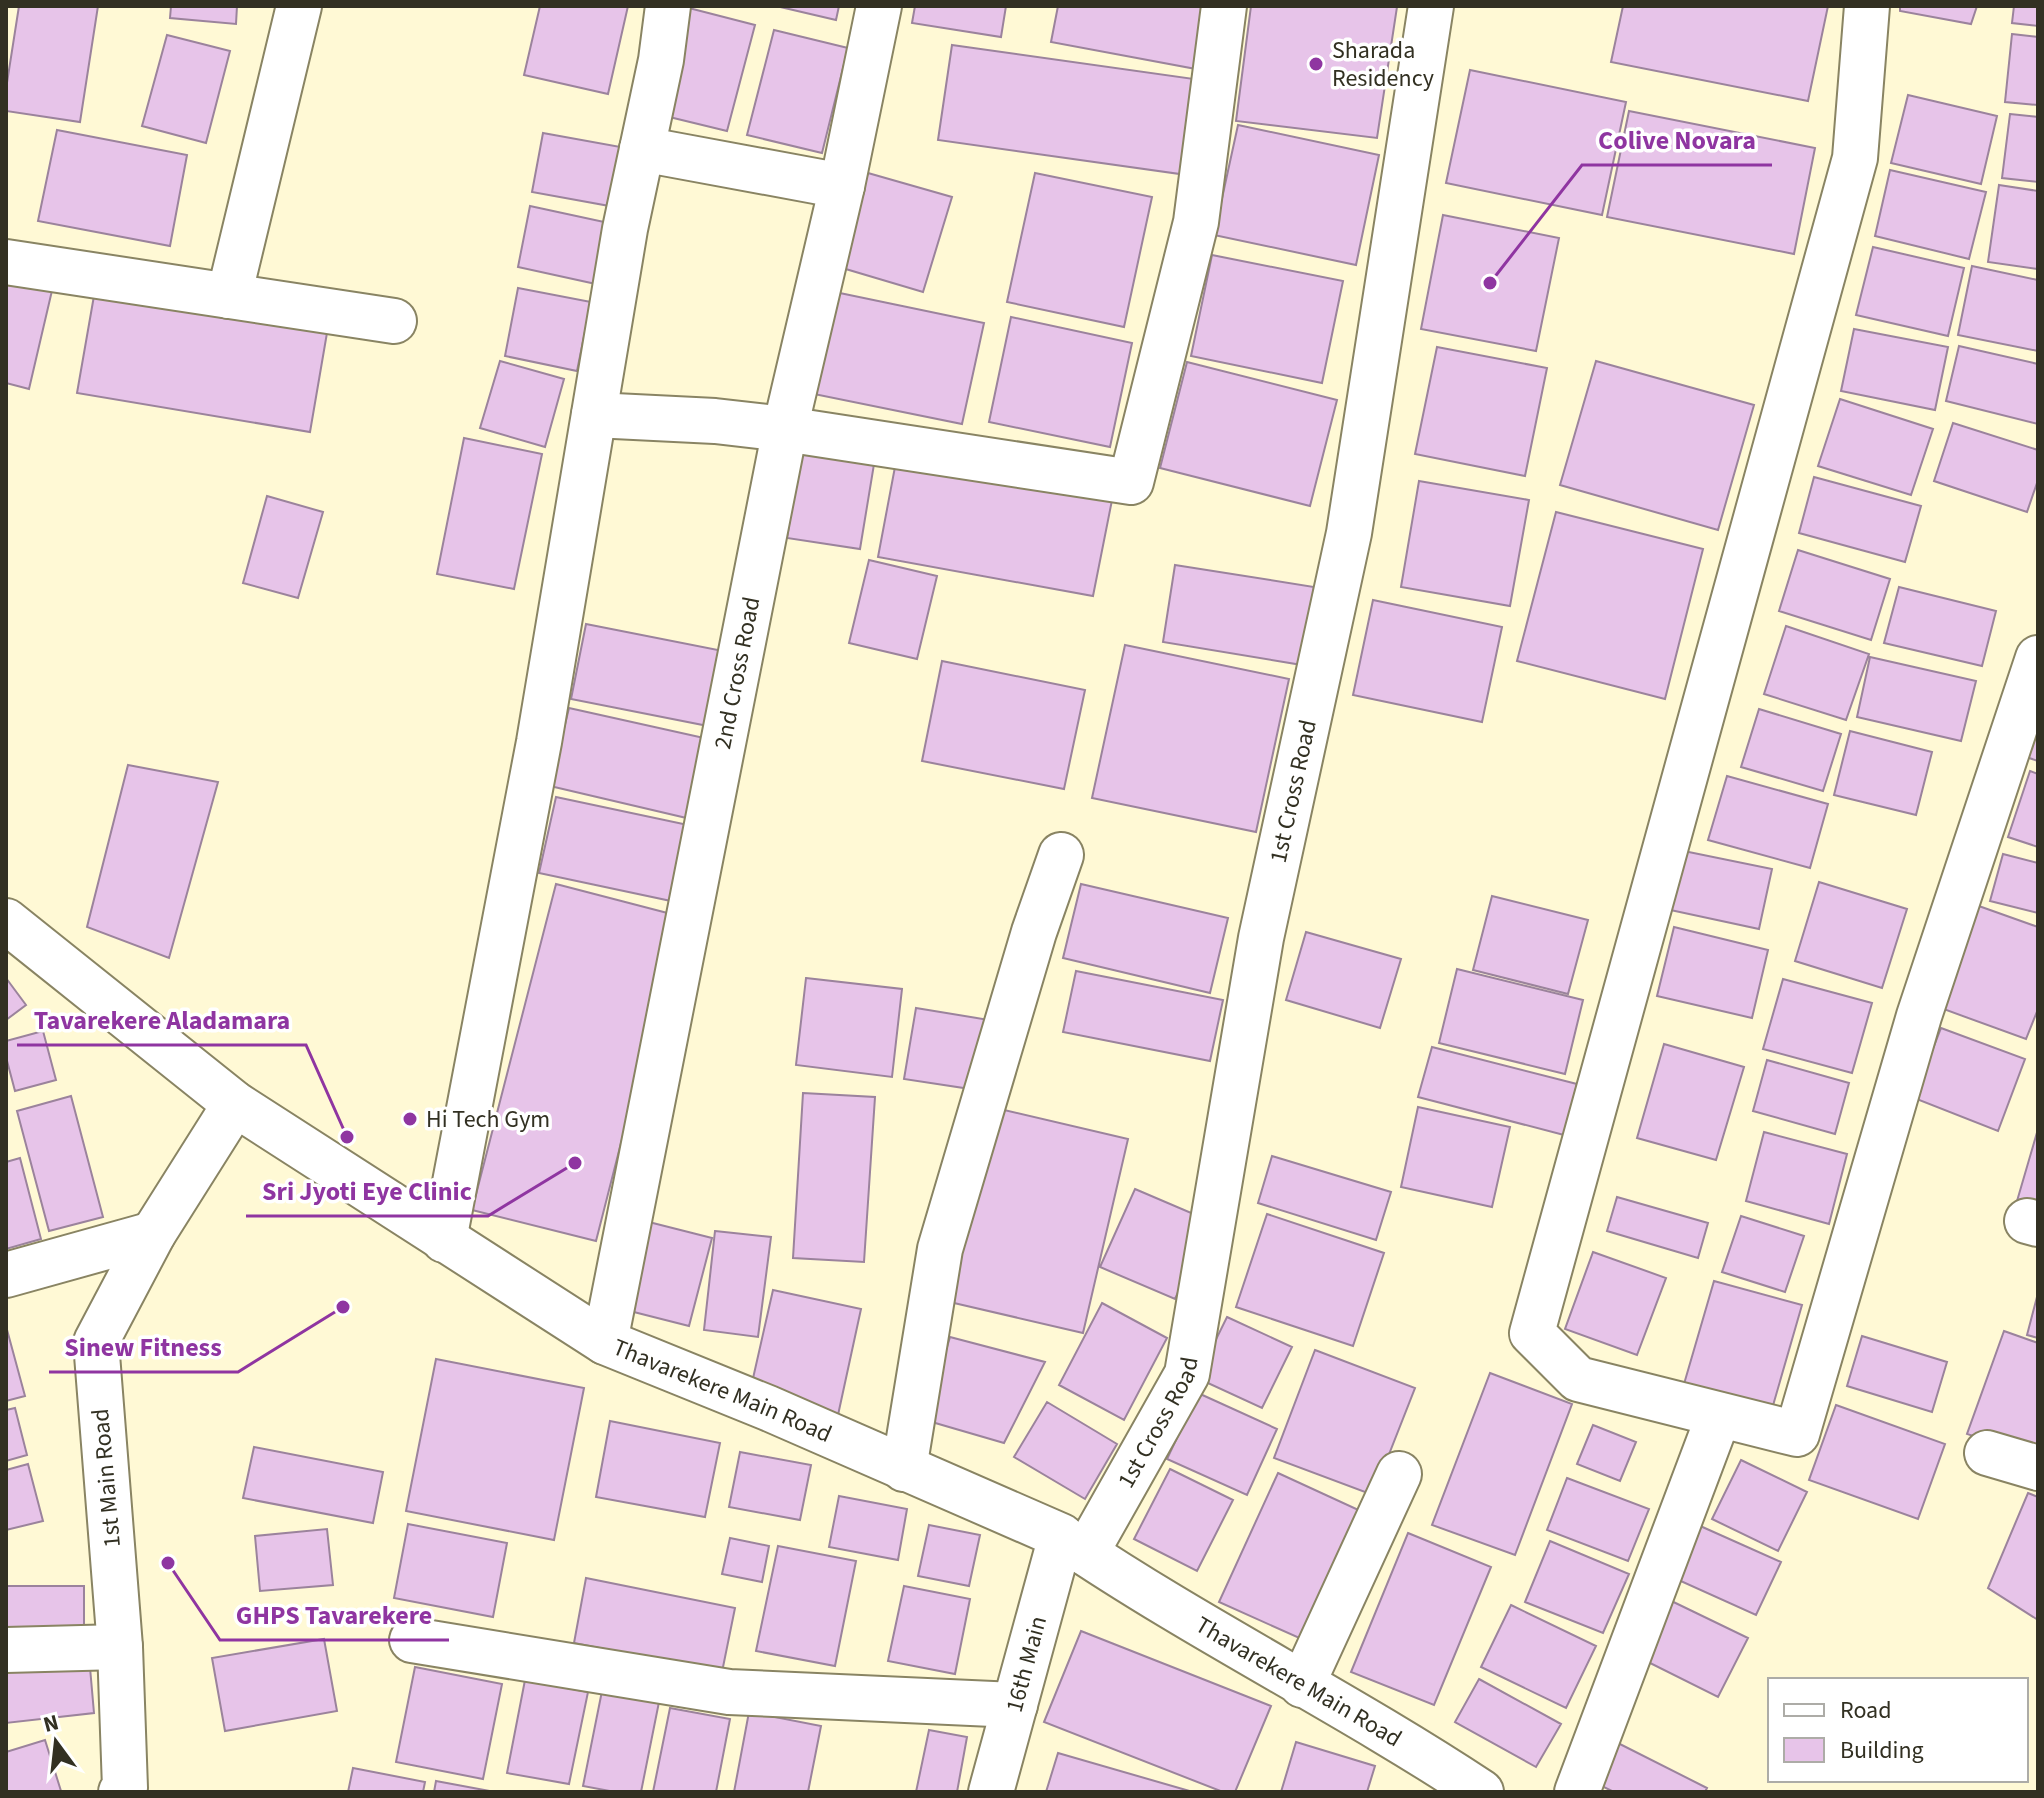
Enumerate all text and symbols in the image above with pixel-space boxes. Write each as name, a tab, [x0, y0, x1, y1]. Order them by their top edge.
place label: Sharada Residency	[1332, 33, 1434, 96]
marker: Sharada Residency	[1307, 55, 1325, 73]
callout: Colive Novara	[1582, 115, 1772, 165]
text: Colive Novara	[1598, 122, 1756, 159]
street label: 2nd Cross Road	[705, 594, 770, 752]
street label: 1st Cross Road	[1261, 716, 1326, 866]
callout: Tavarekere Aladamara	[17, 995, 306, 1045]
text: Tavarekere Aladamara	[34, 1002, 290, 1039]
place label: Hi Tech Gym	[426, 1102, 550, 1137]
marker: Hi Tech Gym	[401, 1110, 419, 1128]
callout: Sri Jyoti Eye Clinic	[246, 1166, 488, 1216]
text: Sri Jyoti Eye Clinic	[262, 1173, 472, 1210]
callout: Sinew Fitness	[49, 1322, 238, 1372]
text: Sinew Fitness	[64, 1329, 222, 1366]
street label: Thavarekere Main Road	[607, 1330, 837, 1452]
street label: 1st Cross Road	[1109, 1354, 1208, 1495]
street label: 1st Main Road	[83, 1407, 130, 1549]
callout: GHPS Tavarekere	[220, 1590, 449, 1640]
text: GHPS Tavarekere	[236, 1597, 432, 1634]
street label: Thavarekere Main Road	[1189, 1608, 1408, 1756]
street label: 16th Main	[997, 1612, 1056, 1716]
legend	[1768, 1678, 2028, 1782]
text: Road	[1840, 1693, 1892, 1728]
north arrow	[16, 1702, 96, 1782]
text: N	[40, 1706, 62, 1741]
text: Building	[1840, 1733, 1924, 1768]

